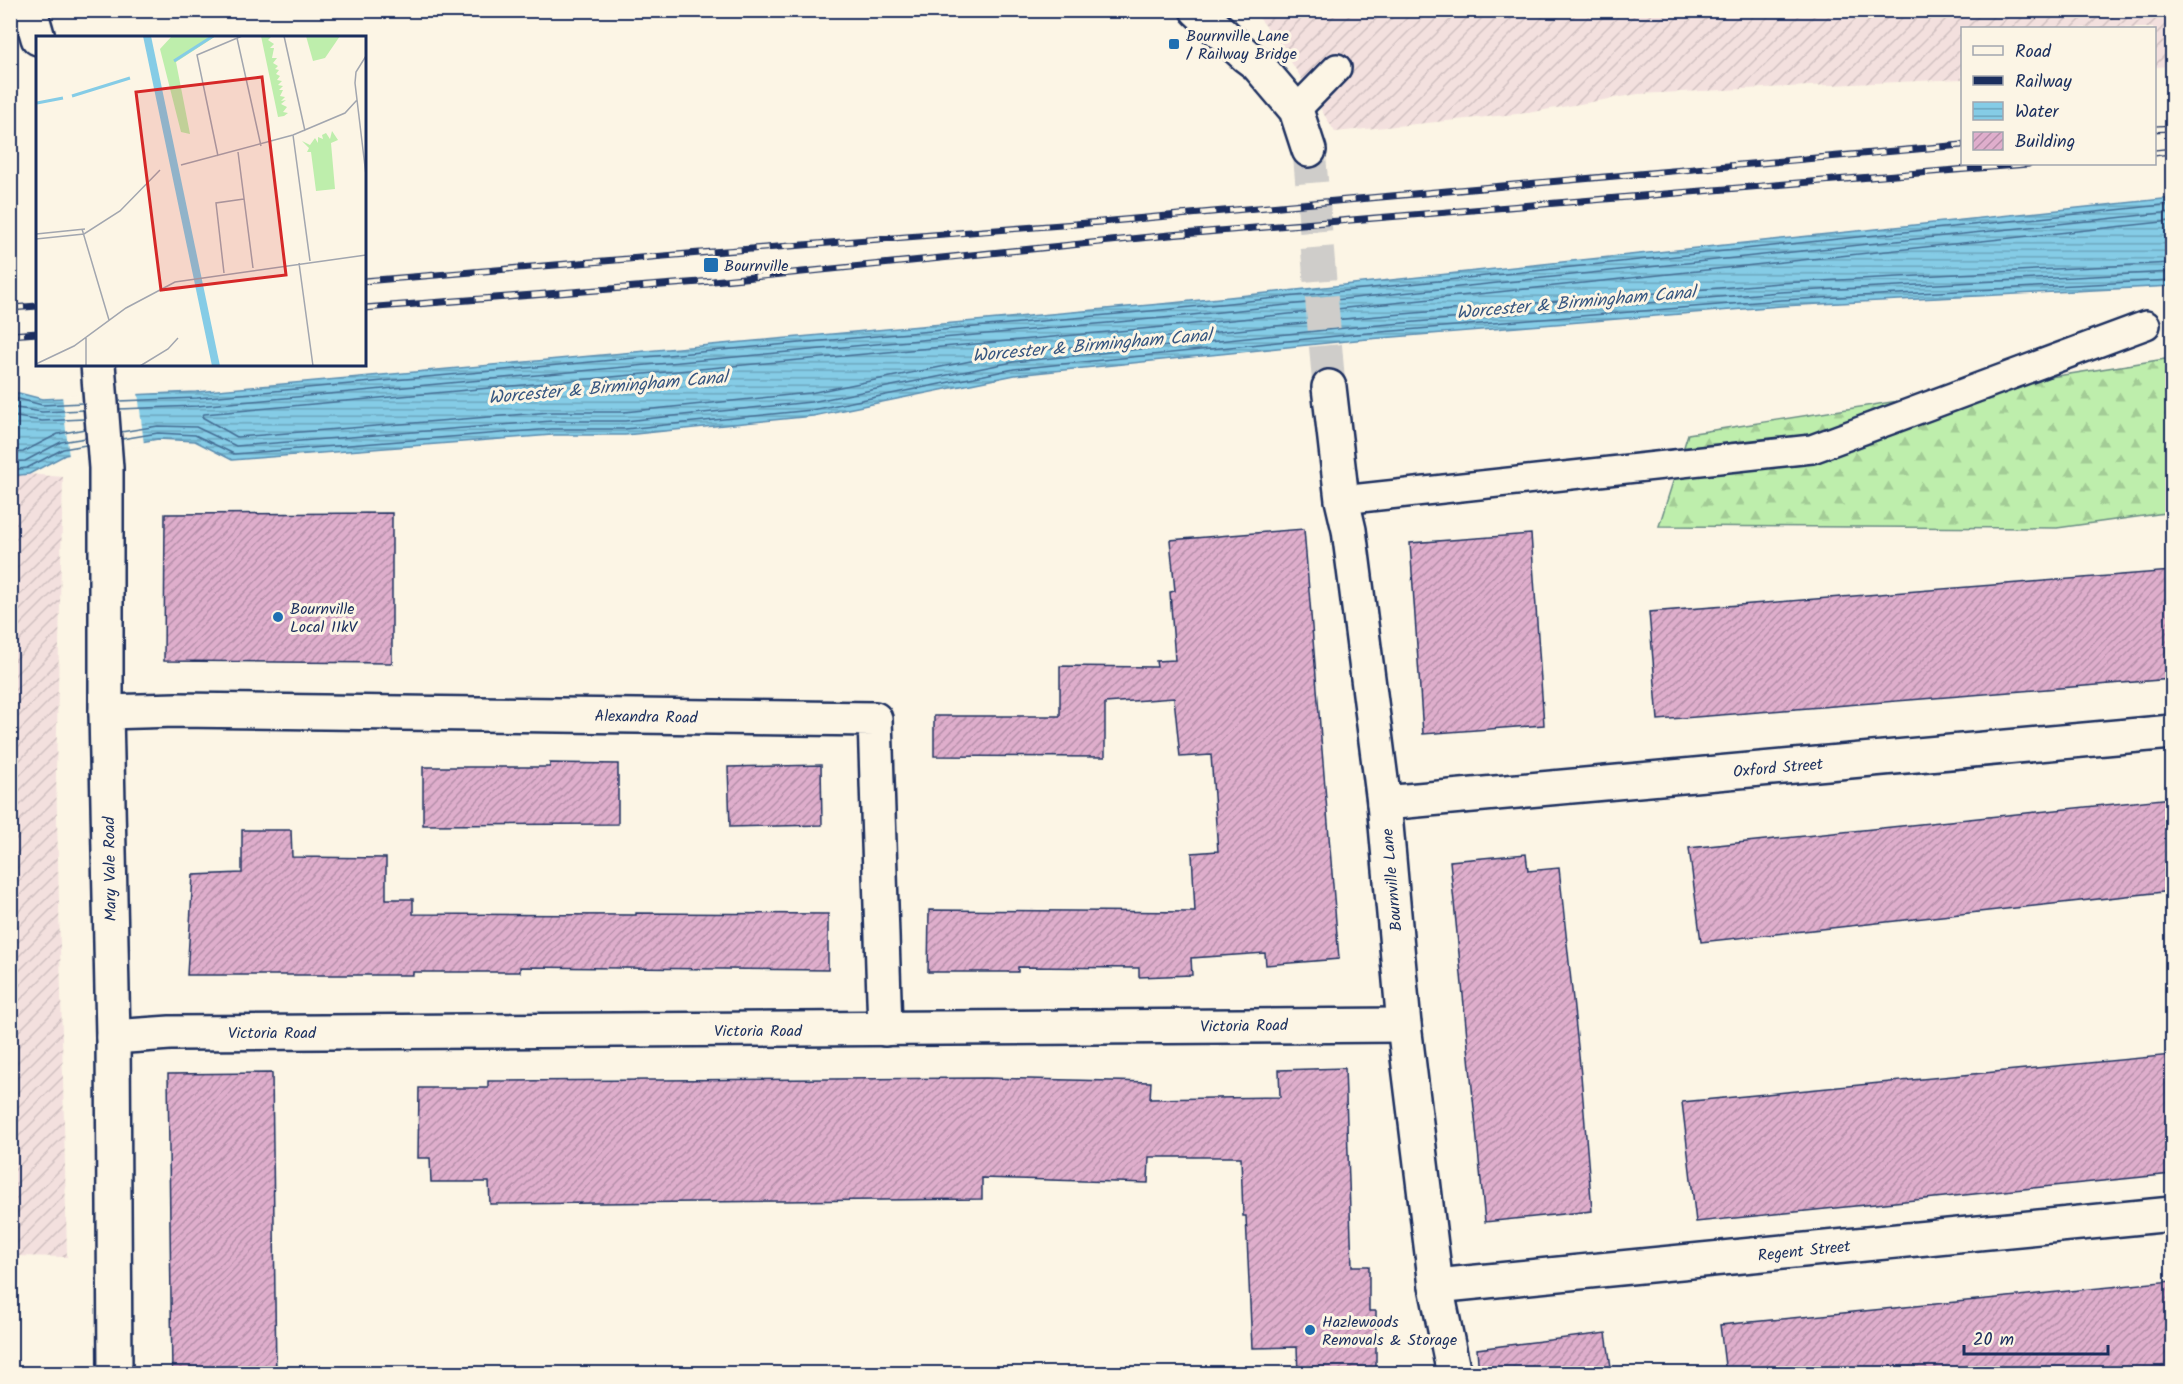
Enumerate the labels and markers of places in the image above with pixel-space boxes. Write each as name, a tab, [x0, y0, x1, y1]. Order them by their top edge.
place label: Bournville Lane / Railway Bridge	[1186, 24, 1297, 67]
marker: Bournville Lane / Railway Bridge	[1167, 37, 1181, 51]
place label: Bournville	[724, 254, 789, 279]
marker: Bournville	[702, 256, 720, 274]
place label: Bournville Local 11kV	[290, 597, 358, 640]
marker: Bournville Local 11kV	[271, 610, 285, 624]
place label: Hazlewoods Removals & Storage	[1322, 1310, 1457, 1353]
marker: Hazlewoods Removals & Storage	[1303, 1323, 1317, 1337]

